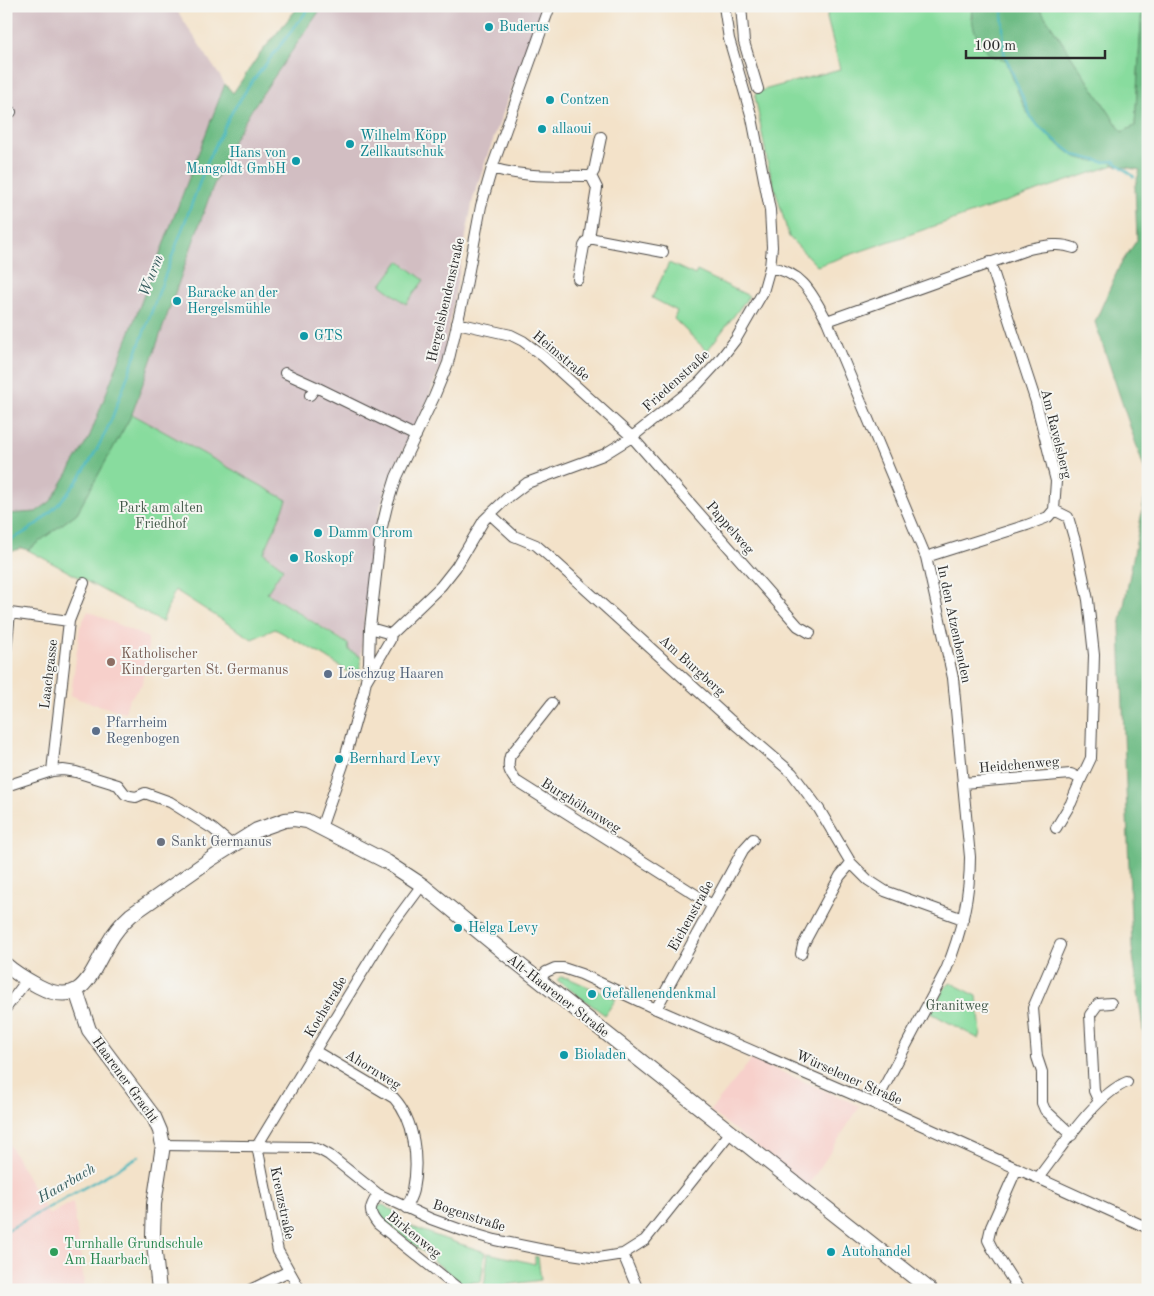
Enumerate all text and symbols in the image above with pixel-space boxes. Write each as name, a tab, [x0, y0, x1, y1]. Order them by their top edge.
place label: Buderus	[499, 20, 549, 34]
marker: Buderus	[483, 21, 495, 33]
scale bar	[966, 28, 1105, 60]
text: 100 m	[974, 39, 1016, 54]
place label: Contzen	[560, 93, 609, 107]
marker: Contzen	[544, 94, 556, 106]
place label: allaoui	[552, 122, 592, 136]
marker: allaoui	[536, 123, 548, 135]
place label: Wilhelm Köpp Zellkautschuk	[360, 129, 447, 159]
marker: Wilhelm Köpp Zellkautschuk	[344, 138, 356, 150]
place label: Hans von Mangoldt GmbH	[186, 146, 286, 176]
marker: Hans von Mangoldt GmbH	[290, 155, 302, 167]
street label: Hergelsbendenstraße	[425, 237, 467, 363]
water label: Wurm	[137, 253, 167, 299]
place label: Baracke an der Hergelsmühle	[187, 286, 278, 316]
marker: Baracke an der Hergelsmühle	[171, 295, 183, 307]
street label: Heimstraße	[530, 328, 592, 384]
place label: GTS	[314, 329, 343, 343]
marker: GTS	[298, 330, 310, 342]
street label: Friedenstraße	[640, 348, 712, 414]
street label: Am Ravelsberg	[1038, 388, 1074, 481]
street label: Pappelweg	[703, 499, 757, 557]
park label: Park am alten Friedhof	[119, 501, 204, 531]
place label: Damm Chrom	[328, 526, 413, 540]
marker: Damm Chrom	[312, 527, 324, 539]
place label: Roskopf	[304, 551, 355, 565]
marker: Roskopf	[288, 552, 300, 564]
street label: In den Atzenbenden	[935, 564, 973, 685]
street label: Am Burgberg	[656, 633, 728, 699]
street label: Laachgasse	[38, 638, 60, 710]
place label: Katholischer Kindergarten St. Germanus	[121, 647, 288, 677]
marker: Katholischer Kindergarten St. Germanus	[105, 656, 117, 668]
place label: Löschzug Haaren	[338, 667, 444, 681]
marker: Löschzug Haaren	[322, 668, 334, 680]
place label: Pfarrheim Regenbogen	[106, 716, 180, 746]
marker: Pfarrheim Regenbogen	[90, 725, 102, 737]
place label: Bernhard Levy	[349, 752, 441, 766]
marker: Bernhard Levy	[333, 753, 345, 765]
street label: Heidchenweg	[978, 754, 1060, 775]
street label: Burghöhenweg	[539, 776, 624, 836]
place label: Sankt Germanus	[171, 835, 272, 849]
marker: Sankt Germanus	[155, 836, 167, 848]
street label: Eichenstraße	[666, 878, 716, 954]
place label: Helga Levy	[468, 921, 539, 935]
marker: Helga Levy	[452, 922, 464, 934]
street label: Alt-Haarener Straße	[504, 952, 612, 1040]
street label: Kochstraße	[302, 974, 350, 1040]
place label: Gefallenendenkmal	[602, 987, 716, 1001]
marker: Gefallenendenkmal	[586, 988, 598, 1000]
park label: Granitweg	[925, 999, 989, 1013]
street label: Haarener Gracht	[89, 1035, 161, 1125]
street label: Ahornweg	[343, 1047, 404, 1093]
place label: Bioladen	[574, 1048, 627, 1062]
street label: Würselener Straße	[794, 1048, 904, 1108]
marker: Bioladen	[558, 1049, 570, 1061]
water label: Haarbach	[35, 1161, 99, 1207]
street label: Kreuzstraße	[267, 1165, 297, 1241]
street label: Bogenstraße	[431, 1198, 507, 1234]
street label: Birkenweg	[384, 1209, 444, 1261]
place label: Turnhalle Grundschule Am Haarbach	[64, 1237, 203, 1267]
place label: Autohandel	[841, 1245, 911, 1259]
marker: Turnhalle Grundschule Am Haarbach	[48, 1246, 60, 1258]
marker: Autohandel	[825, 1246, 837, 1258]

